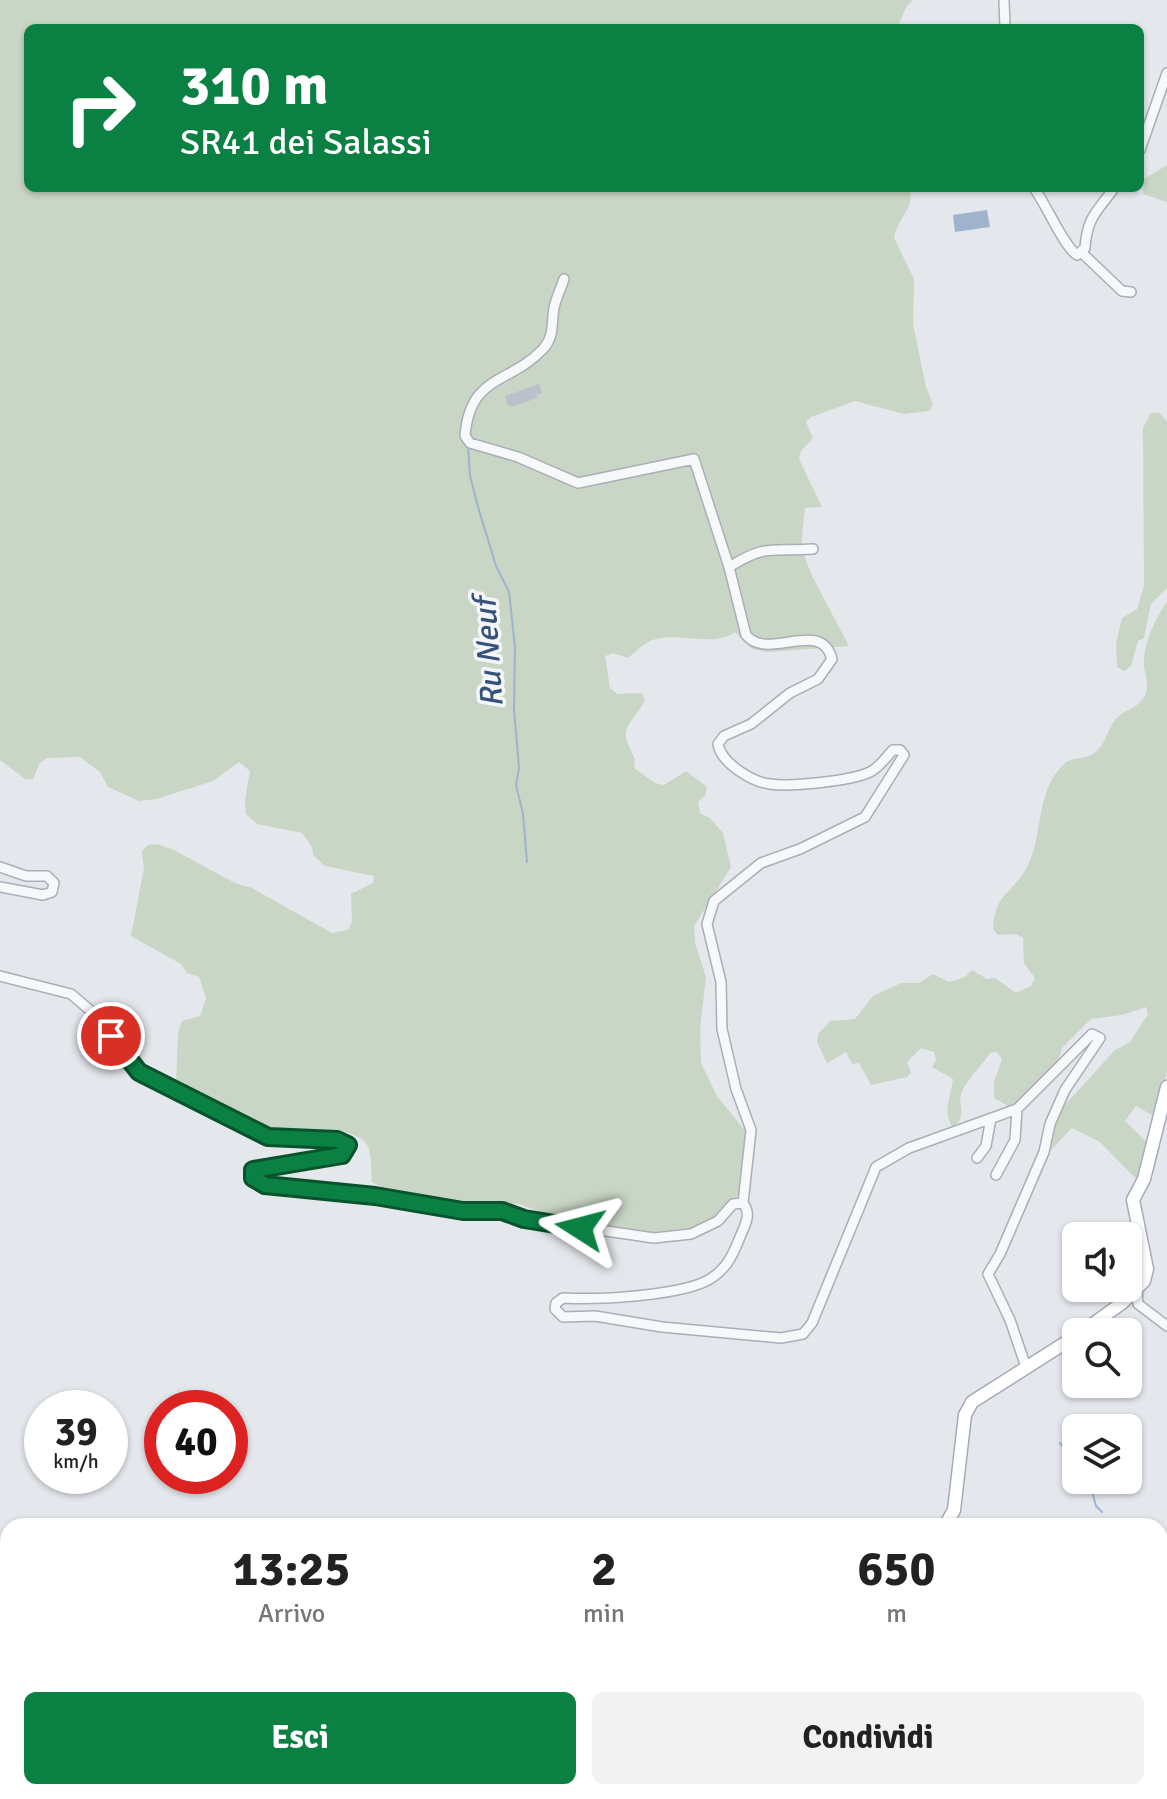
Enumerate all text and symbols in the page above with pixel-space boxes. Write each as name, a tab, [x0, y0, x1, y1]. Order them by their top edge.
text: 310 m	[180, 51, 328, 120]
icon: right	[48, 56, 152, 160]
text: SR41 dei Salassi	[180, 120, 432, 165]
water label: Ru Neuf	[465, 590, 512, 709]
pin	[77, 1002, 145, 1070]
icon: arrive	[89, 1014, 133, 1058]
position arrow	[538, 1186, 622, 1270]
map controls	[1062, 1222, 1142, 1494]
button: sound	[1062, 1222, 1142, 1302]
button: search	[1062, 1318, 1142, 1398]
speed limit sign: 40	[144, 1390, 248, 1494]
text: 39	[54, 1407, 98, 1457]
button: layers	[1062, 1414, 1142, 1494]
text: km/h	[53, 1449, 99, 1474]
text: 13:25	[233, 1540, 350, 1599]
text: 2	[591, 1540, 617, 1599]
text: 650	[858, 1540, 935, 1599]
text: Arrivo	[258, 1598, 325, 1630]
text: min	[583, 1598, 625, 1630]
text: m	[886, 1598, 907, 1630]
button: Esci	[24, 1692, 576, 1784]
button: Condividi	[592, 1692, 1144, 1784]

